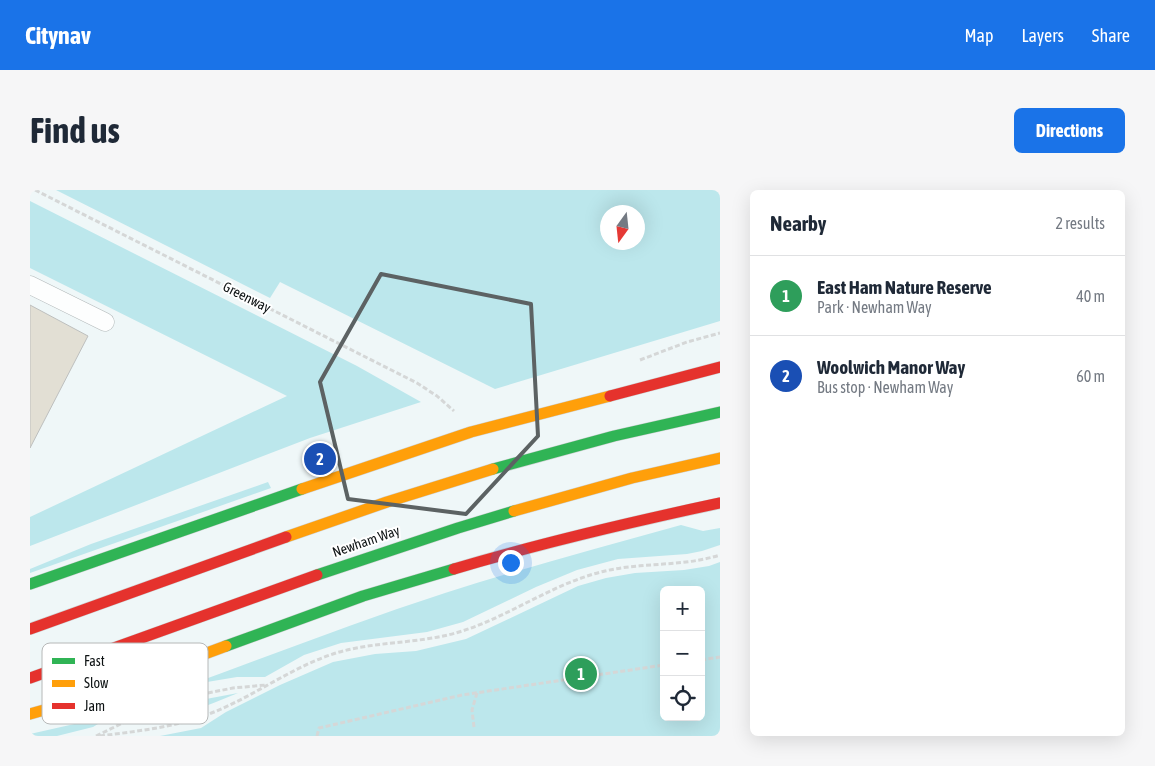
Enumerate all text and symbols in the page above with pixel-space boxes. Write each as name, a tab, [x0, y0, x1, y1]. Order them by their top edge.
text: Citynav	[25, 22, 91, 49]
text: Map	[964, 25, 993, 46]
text: Layers	[1021, 25, 1064, 46]
text: Share	[1092, 25, 1130, 46]
button: Directions	[1014, 108, 1125, 153]
text: Find us	[30, 110, 120, 150]
north arrow	[600, 205, 645, 250]
text: Nearby	[770, 211, 826, 235]
text: 2 results	[1055, 214, 1105, 232]
text: East Ham Nature Reserve	[817, 276, 992, 298]
street label: Greenway	[220, 278, 274, 316]
text: 1	[782, 287, 790, 305]
text: 40 m	[1076, 287, 1105, 305]
text: Park · Newham Way	[817, 298, 932, 316]
text: Woolwich Manor Way	[817, 356, 965, 378]
text: 2	[782, 367, 790, 385]
text: 60 m	[1076, 367, 1105, 385]
text: Bus stop · Newham Way	[817, 378, 953, 396]
pin: 2	[304, 440, 336, 478]
street label: Newham Way	[330, 522, 402, 560]
your location	[498, 550, 524, 576]
map controls	[660, 586, 705, 721]
button: +	[660, 586, 705, 631]
button: −	[660, 631, 705, 676]
legend	[42, 643, 208, 724]
text: Fast	[84, 653, 105, 669]
pin: 1	[565, 655, 597, 693]
text: Slow	[84, 675, 109, 691]
button: locate	[660, 676, 705, 721]
text: Jam	[84, 698, 105, 714]

